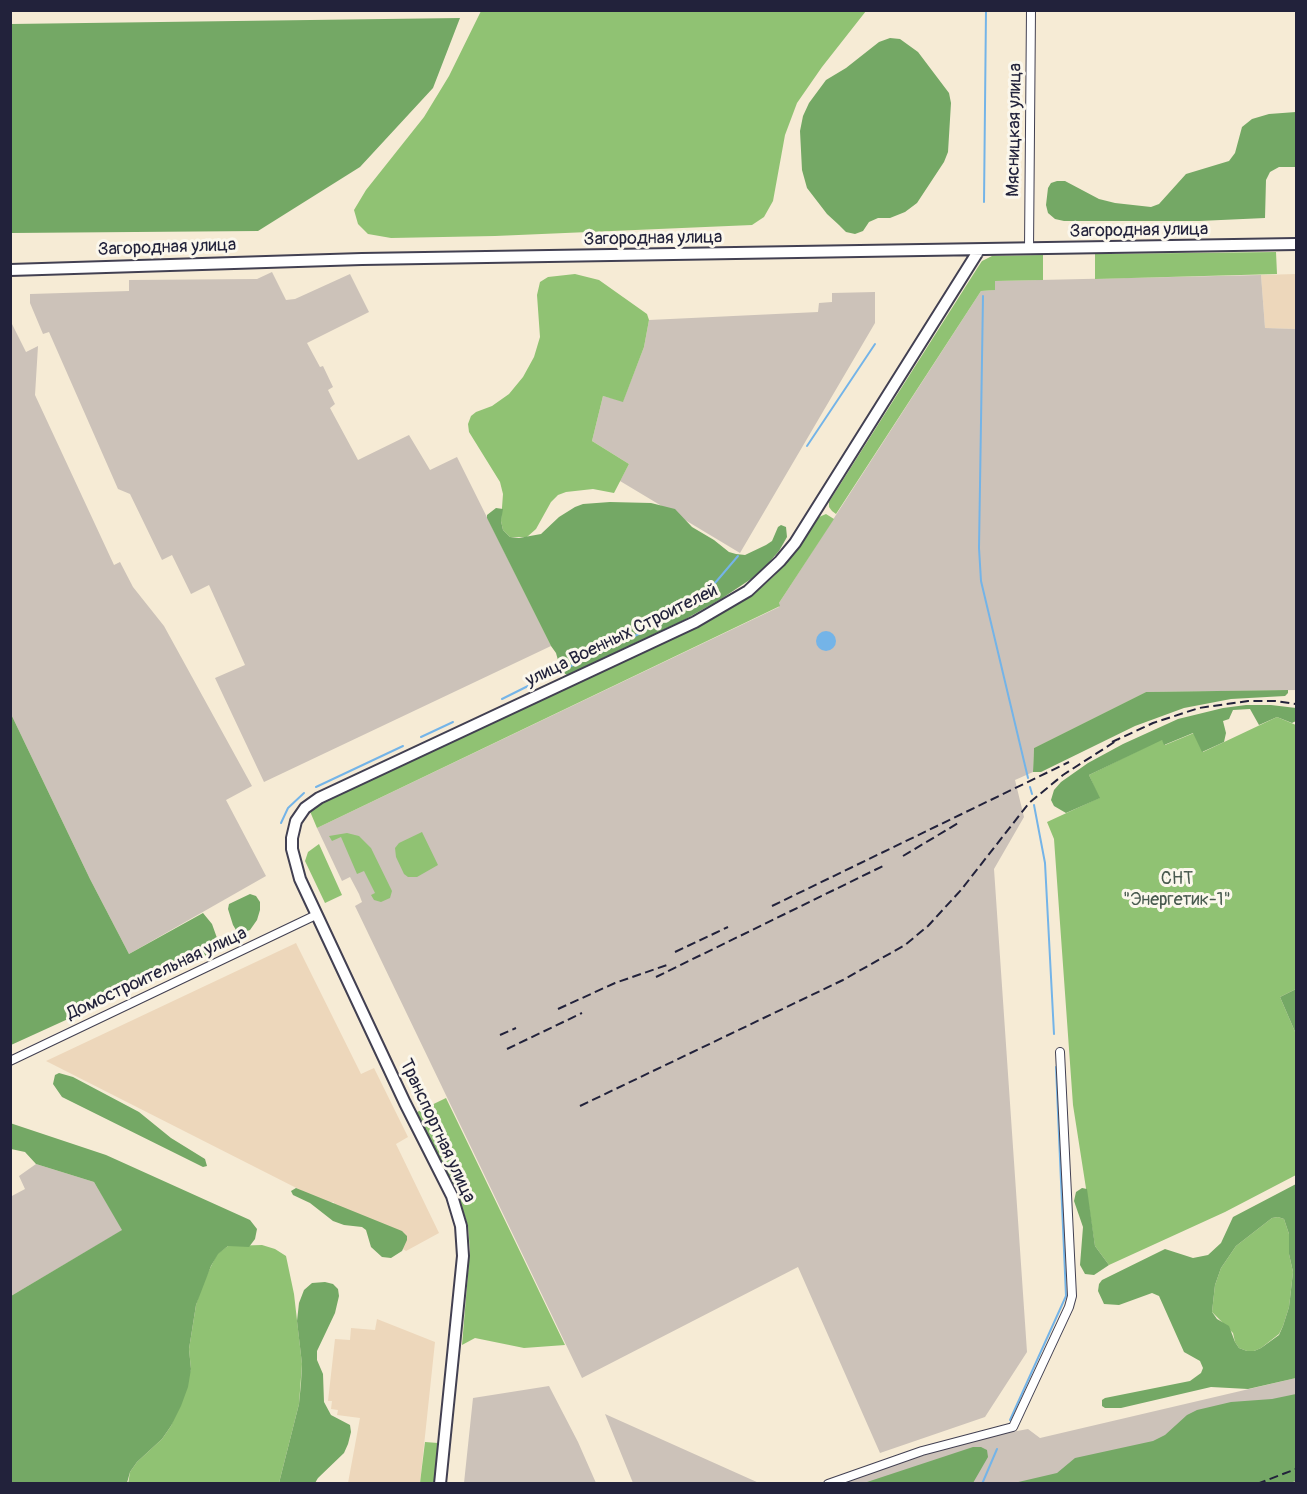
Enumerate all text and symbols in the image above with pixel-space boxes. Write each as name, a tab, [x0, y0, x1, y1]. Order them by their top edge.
street label: Мясницкая улица	[1003, 63, 1027, 197]
street label: Загородная улица	[1070, 219, 1208, 243]
street label: Загородная улица	[584, 227, 722, 251]
street label: Загородная улица	[97, 235, 237, 261]
street label: улица Военных Строителей	[522, 580, 722, 692]
park label: СНТ "Энергетик-1"	[1123, 868, 1231, 910]
street label: Домостроительная улица	[64, 923, 250, 1025]
street label: Транспортная улица	[394, 1056, 480, 1206]

